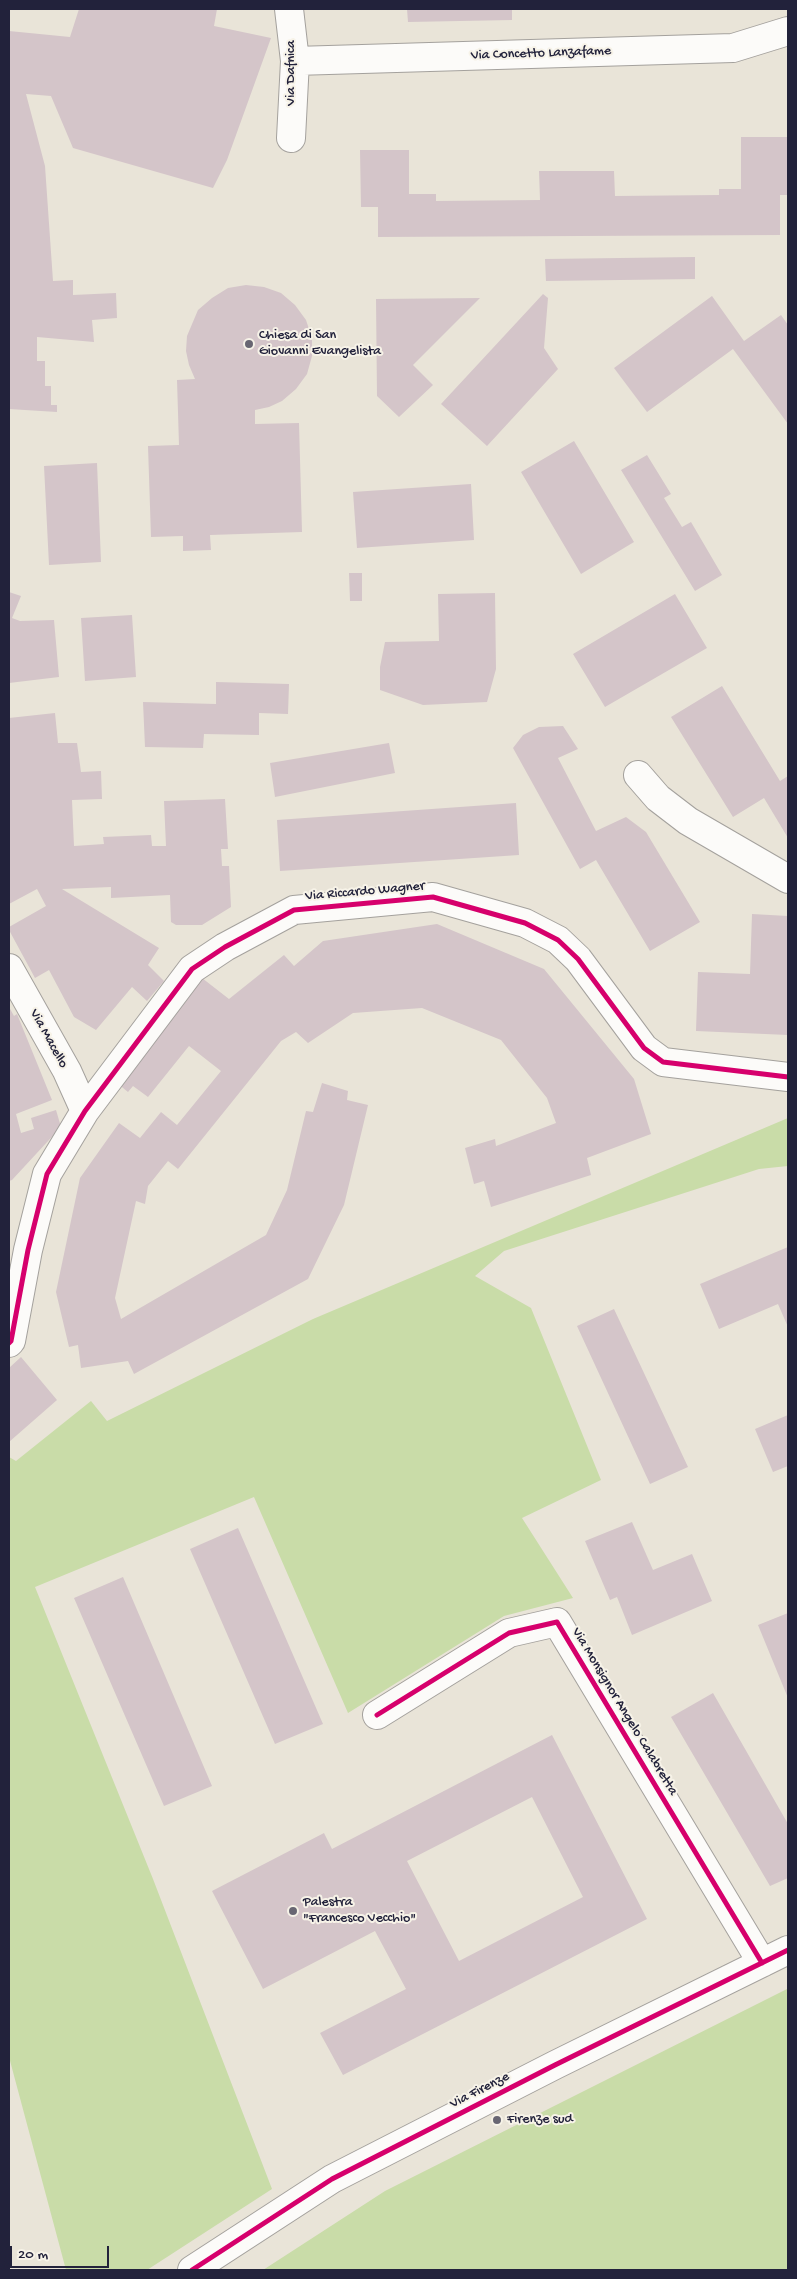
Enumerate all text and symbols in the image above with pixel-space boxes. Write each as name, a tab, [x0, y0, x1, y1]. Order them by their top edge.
street label: Via Dafnica	[284, 40, 300, 106]
street label: Via Concetto Lanzafame	[471, 43, 611, 65]
place label: Chiesa di San Giovanni Evangelista	[259, 328, 381, 361]
marker: Chiesa di San Giovanni Evangelista	[243, 338, 255, 350]
street label: Via Riccardo Wagner	[305, 878, 425, 906]
street label: Via Macello	[25, 1007, 71, 1071]
street label: Via Monsignor Angelo Calabretta	[567, 1625, 681, 1799]
place label: Palestra "Francesco Vecchio"	[303, 1895, 416, 1928]
marker: Palestra "Francesco Vecchio"	[287, 1905, 299, 1917]
street label: Via Firenze	[448, 2069, 512, 2113]
place label: Firenze sud	[507, 2112, 573, 2128]
marker: Firenze sud	[491, 2114, 503, 2126]
scale bar	[12, 2236, 111, 2268]
text: 20 m	[18, 2246, 48, 2264]

